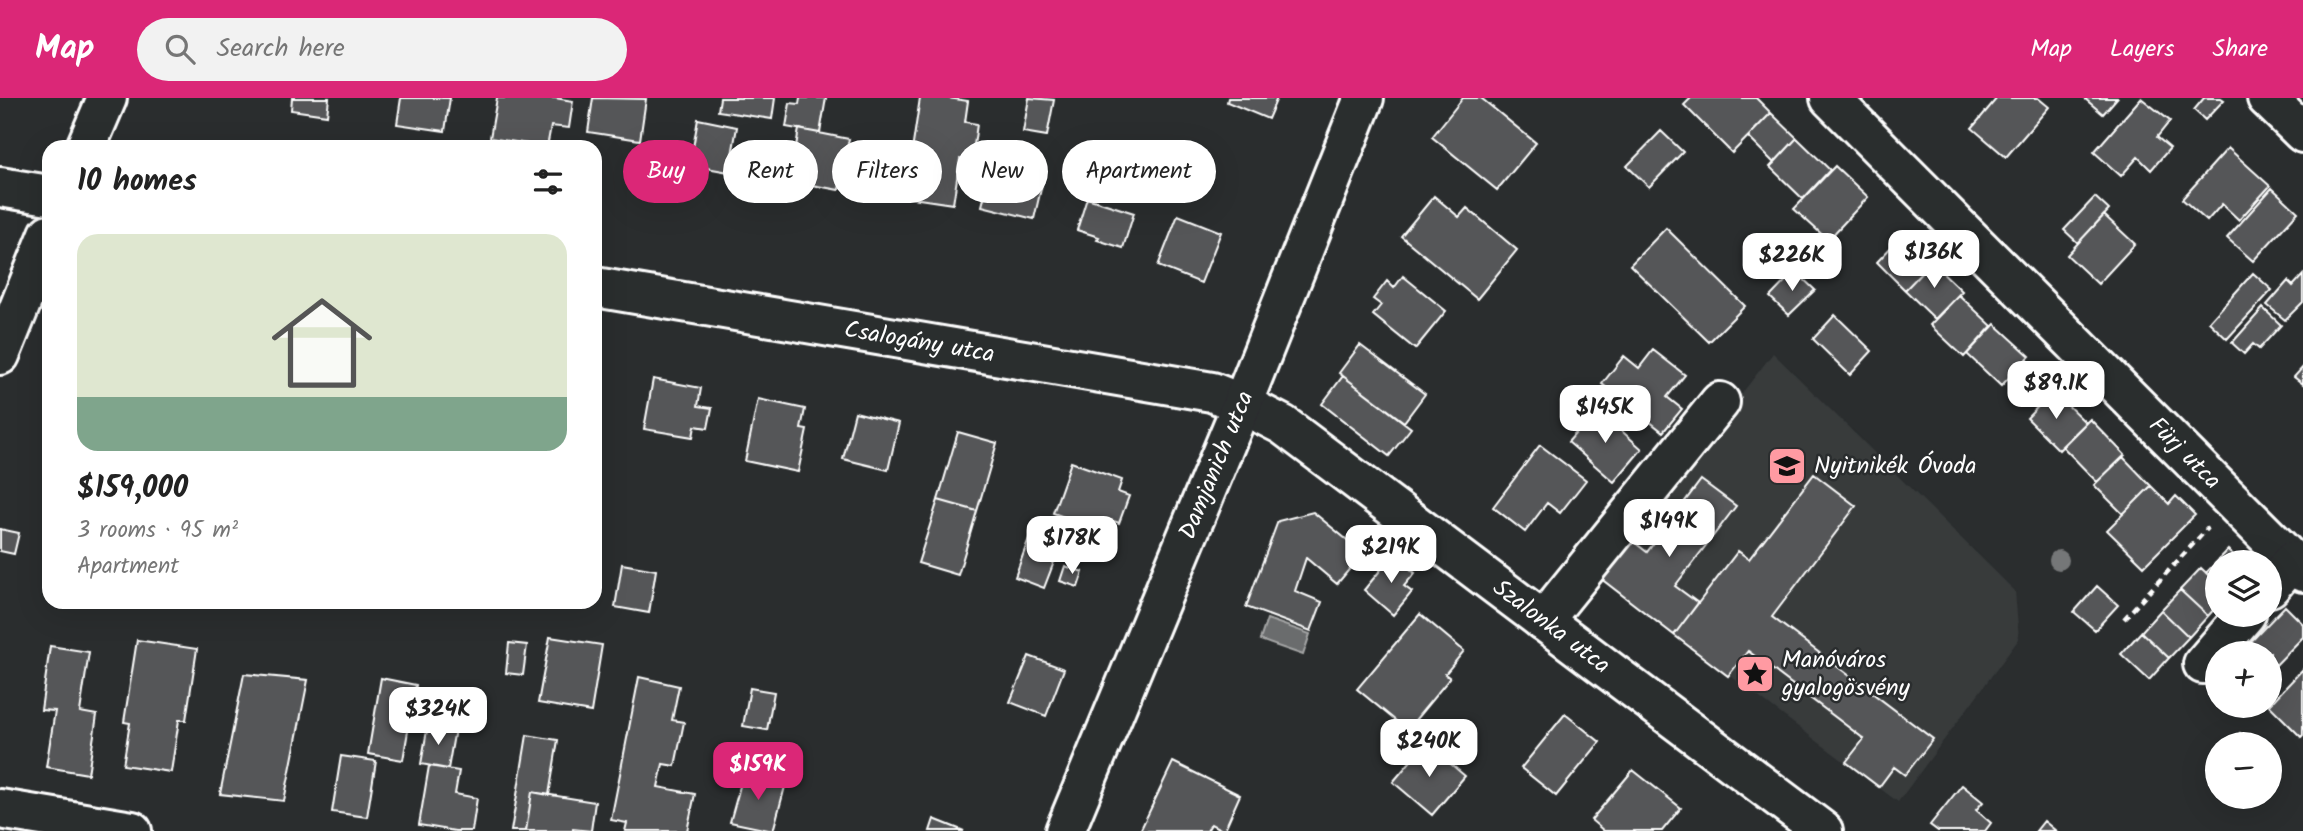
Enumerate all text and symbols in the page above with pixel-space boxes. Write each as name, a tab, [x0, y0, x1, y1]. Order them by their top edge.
search box	[137, 18, 627, 81]
text: Map	[35, 23, 95, 76]
text: Search here	[217, 28, 345, 70]
icon: search	[161, 30, 199, 68]
text: Map	[2030, 30, 2072, 69]
text: Layers	[2110, 30, 2174, 69]
text: Share	[2212, 30, 2268, 69]
chip: Buy	[623, 140, 709, 203]
chip: Rent	[723, 140, 818, 203]
chip: Filters	[832, 140, 942, 203]
chip: New	[956, 140, 1048, 203]
chip: Apartment	[1062, 140, 1216, 203]
text: 10 homes	[77, 158, 197, 206]
icon: filters	[529, 163, 567, 201]
pin: $136K	[1885, 230, 1983, 290]
pin: $226K	[1743, 234, 1841, 293]
text: $136K	[1904, 235, 1964, 271]
text: $226K	[1759, 238, 1825, 274]
icon: home	[259, 280, 385, 406]
street label: Csalogány utca	[841, 310, 997, 374]
pin: $89.1K	[1999, 362, 2113, 421]
text: $89.1K	[2023, 366, 2089, 402]
street label: Damjanich utca	[1168, 385, 1265, 546]
pin: $145K	[1556, 386, 1654, 445]
text: $145K	[1576, 390, 1634, 426]
street label: Fürj utca	[2139, 408, 2230, 499]
school or university icon: Nyitnikék Óvoda	[1766, 445, 1808, 487]
place label: Nyitnikék Óvoda	[1814, 447, 1977, 486]
text: $159,000	[77, 465, 188, 513]
pin: $149K	[1620, 500, 1718, 559]
text: $149K	[1640, 504, 1698, 540]
text: 3 rooms · 95 m²	[77, 513, 238, 549]
pin: $178K	[1023, 517, 1121, 576]
text: $178K	[1043, 521, 1101, 557]
pin: $219K	[1342, 526, 1440, 585]
text: $219K	[1361, 530, 1421, 566]
text: Apartment	[77, 549, 179, 585]
map controls	[2205, 550, 2282, 809]
button: layers	[2205, 550, 2282, 627]
street label: Szalonka utca	[1484, 569, 1619, 684]
place label: Manóváros gyalogösvény	[1781, 641, 1911, 708]
button: +	[2205, 641, 2282, 718]
place icon: Manóváros gyalogösvény	[1734, 653, 1776, 695]
pin: $324K	[389, 688, 487, 747]
text: $324K	[405, 692, 471, 728]
pin: $240K	[1380, 720, 1478, 779]
text: $240K	[1396, 724, 1462, 760]
button: −	[2205, 732, 2282, 809]
pin: $159K	[709, 742, 807, 802]
text: $159K	[729, 747, 787, 783]

